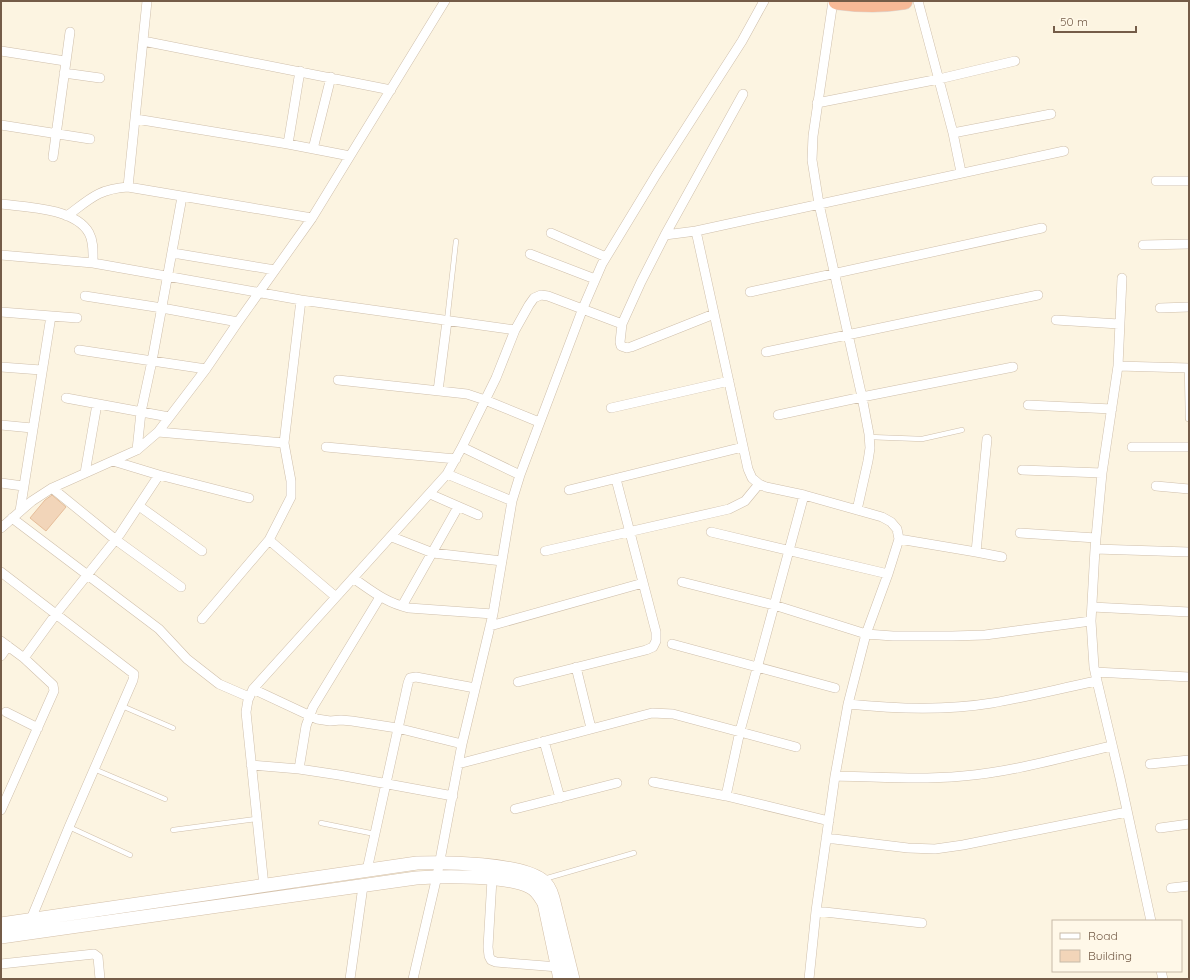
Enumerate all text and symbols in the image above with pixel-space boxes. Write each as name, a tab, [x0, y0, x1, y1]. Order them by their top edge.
scale bar	[1054, 8, 1136, 34]
text: 50 m	[1060, 14, 1088, 29]
legend	[1052, 920, 1182, 972]
text: Road	[1088, 928, 1118, 943]
text: Building	[1088, 948, 1132, 963]

